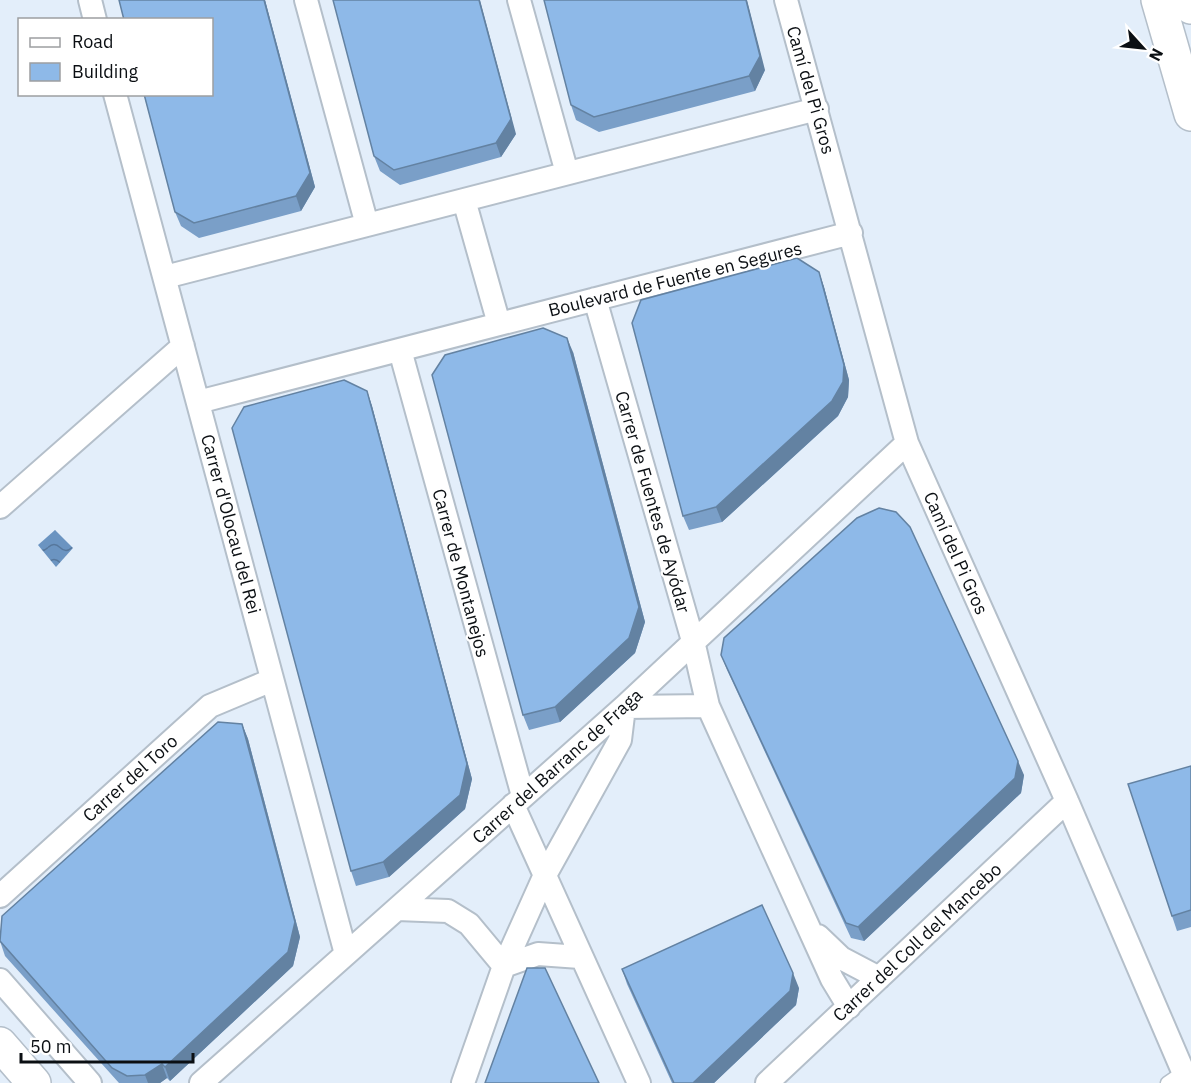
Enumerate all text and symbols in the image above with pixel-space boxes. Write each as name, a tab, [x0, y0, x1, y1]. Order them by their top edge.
legend	[18, 18, 213, 96]
north arrow	[1113, 18, 1173, 78]
street label: Camí del Pi Gros	[782, 23, 840, 157]
text: Road	[72, 30, 113, 53]
text: N	[1145, 45, 1168, 65]
text: Building	[72, 60, 139, 83]
street label: Boulevard de Fuente en Segures	[546, 236, 804, 322]
street label: Carrer de Fuentes de Ayódar	[610, 388, 696, 616]
street label: Carrer d'Olocau del Rei	[196, 432, 266, 616]
street label: Carrer de Montanejos	[427, 486, 495, 660]
street label: Camí del Pi Gros	[919, 488, 993, 618]
street label: Carrer del Barranc de Fraga	[467, 683, 647, 849]
street label: Carrer del Toro	[78, 729, 182, 827]
street label: Carrer del Coll del Mancebo	[828, 858, 1006, 1026]
scale bar	[21, 1026, 194, 1064]
text: 50 m	[30, 1035, 72, 1058]

